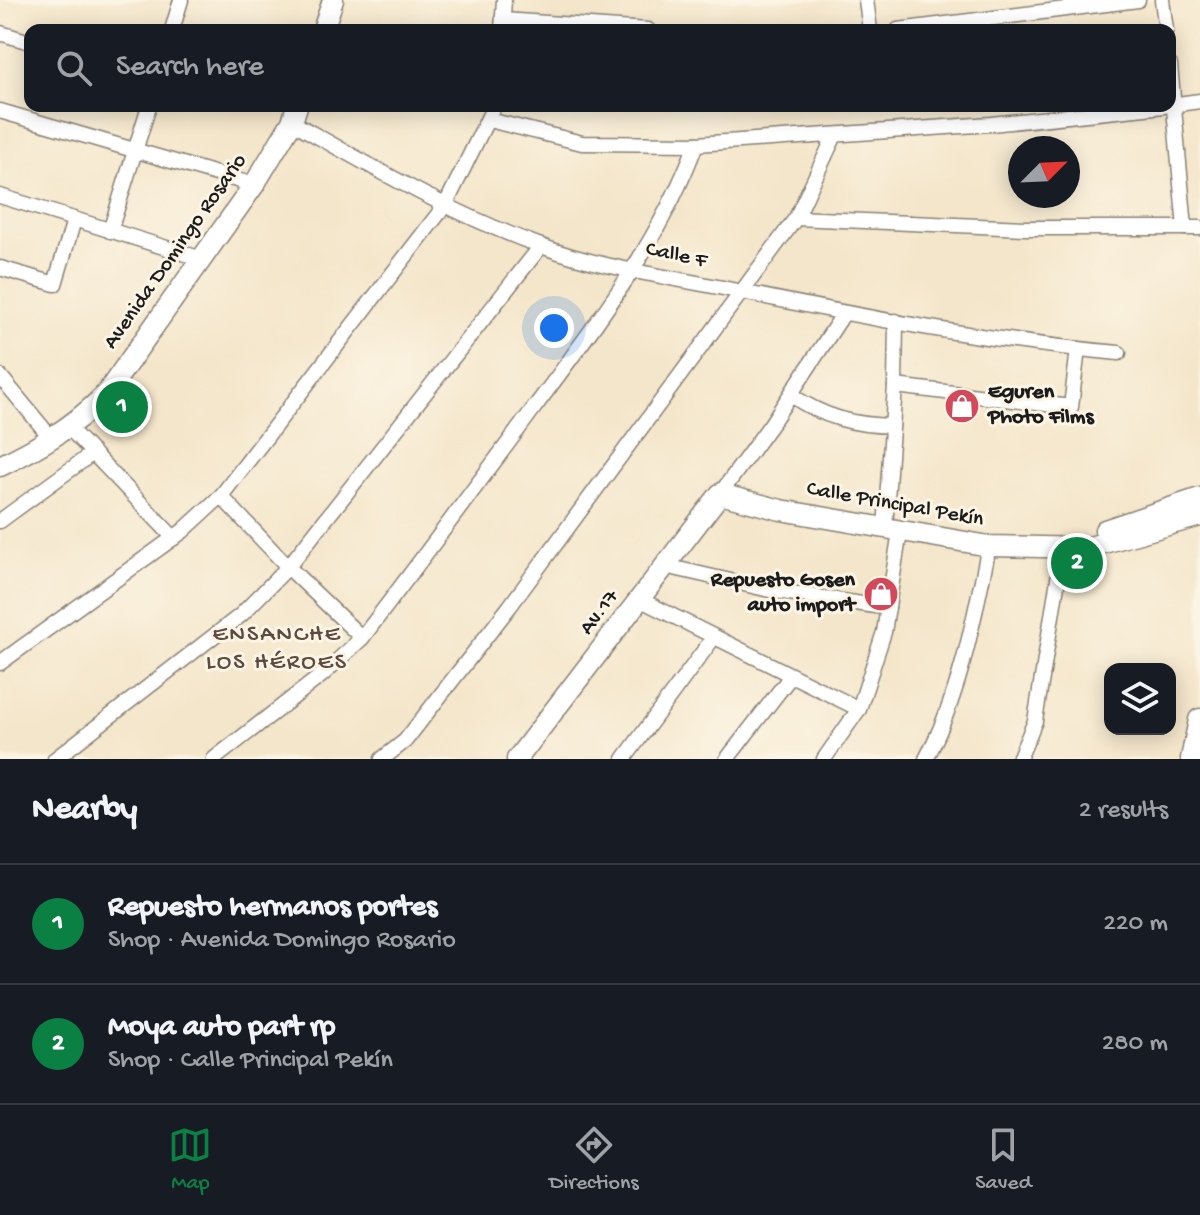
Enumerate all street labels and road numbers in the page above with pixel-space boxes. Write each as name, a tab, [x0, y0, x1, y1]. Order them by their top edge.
street label: Avenida Domingo Rosario	[99, 149, 253, 355]
street label: Calle F	[643, 237, 711, 275]
street label: Calle Principal Pekín	[804, 477, 986, 533]
street label: Av.17	[575, 585, 626, 641]

